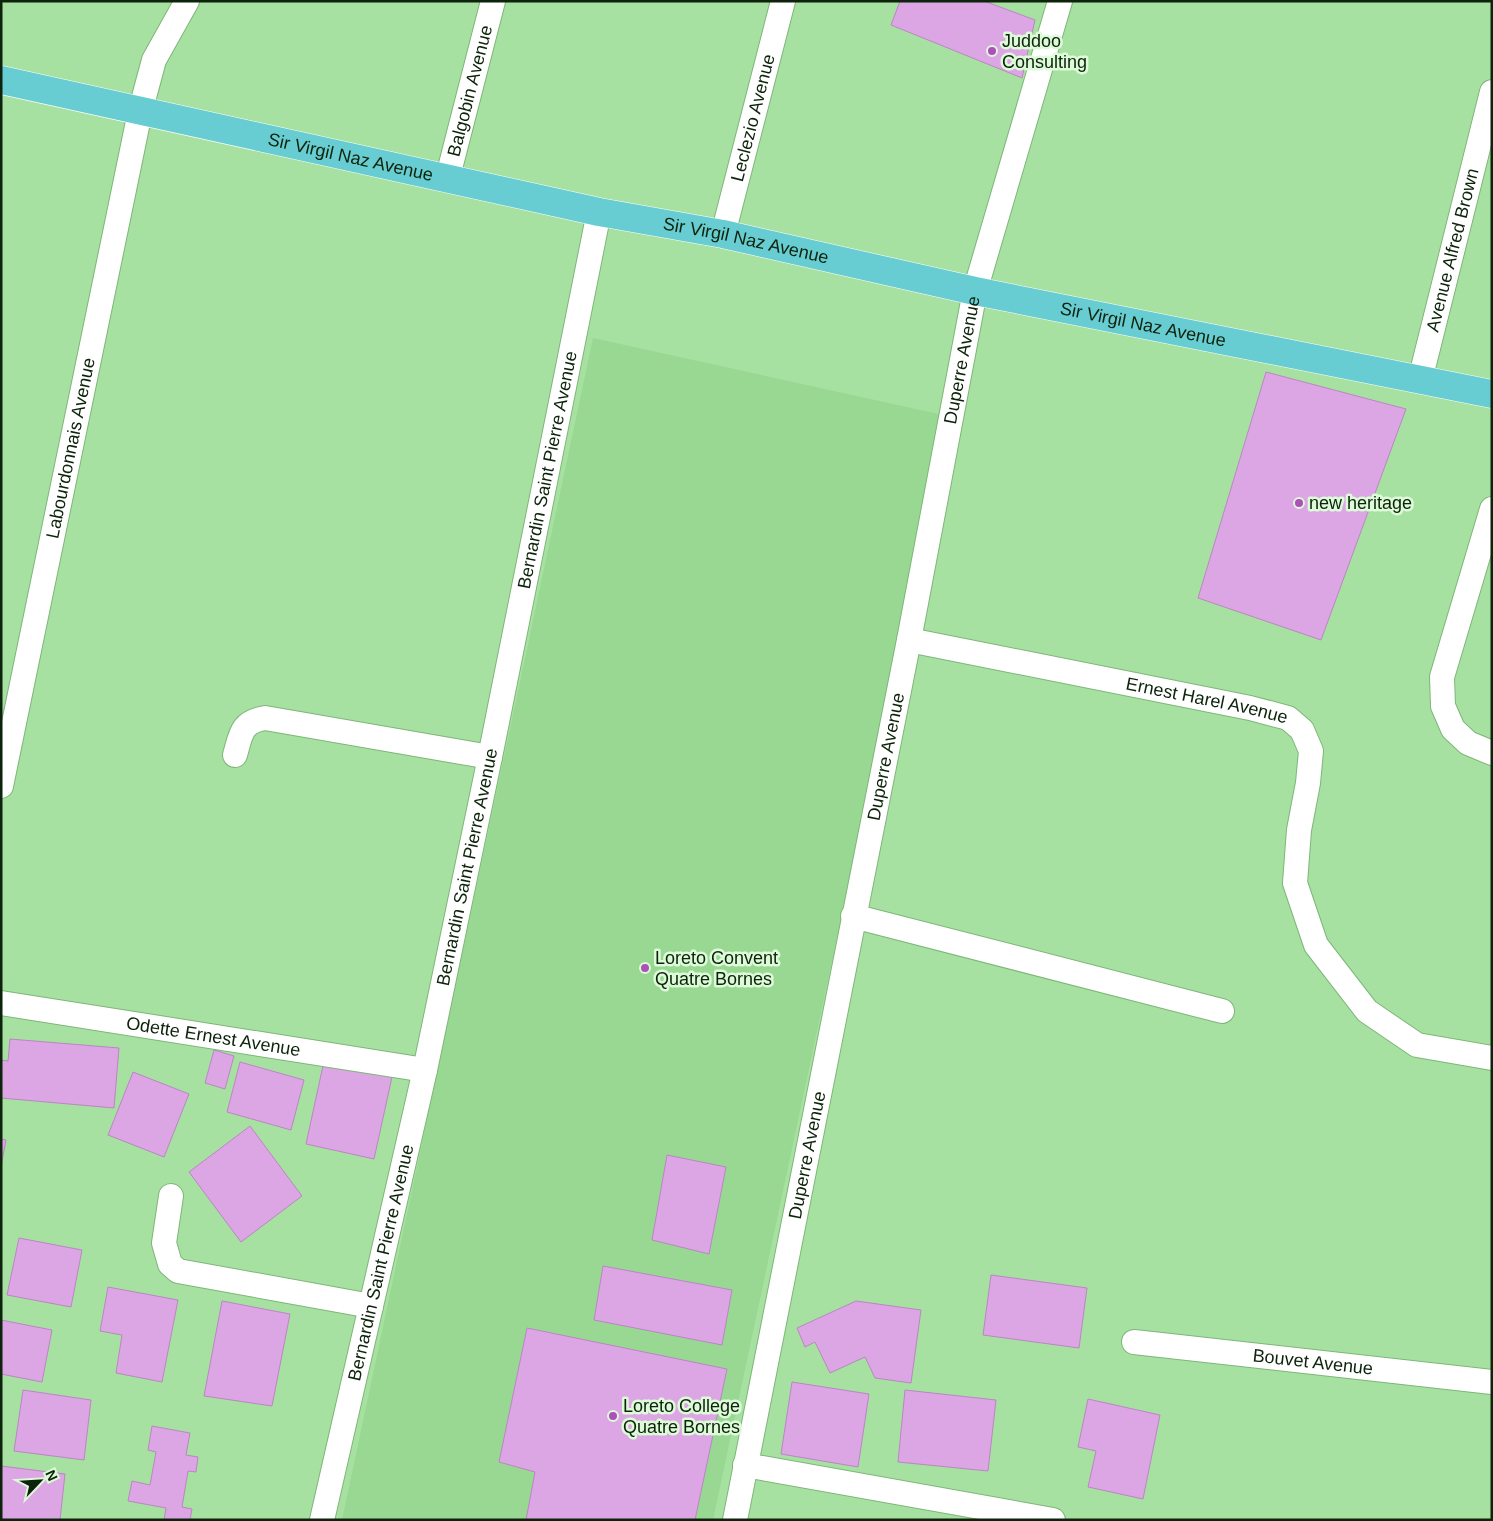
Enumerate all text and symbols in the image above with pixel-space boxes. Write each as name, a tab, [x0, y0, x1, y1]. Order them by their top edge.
street label: Balgobin Avenue	[443, 23, 496, 159]
place label: Juddoo Consulting	[1002, 31, 1087, 72]
marker: Juddoo Consulting	[986, 45, 998, 57]
street label: Leclezio Avenue	[727, 52, 779, 184]
street label: Sir Virgil Naz Avenue	[266, 129, 435, 185]
street label: Avenue Alfred Brown	[1422, 166, 1483, 334]
street label: Sir Virgil Naz Avenue	[662, 214, 830, 268]
street label: Duperre Avenue	[940, 294, 984, 426]
street label: Sir Virgil Naz Avenue	[1058, 298, 1228, 351]
street label: Bernardin Saint Pierre Avenue	[514, 349, 581, 591]
street label: Labourdonnais Avenue	[42, 356, 99, 540]
place label: new heritage	[1309, 493, 1412, 513]
marker: new heritage	[1293, 497, 1305, 509]
street label: Ernest Harel Avenue	[1124, 674, 1290, 728]
street label: Duperre Avenue	[864, 691, 908, 822]
street label: Bernardin Saint Pierre Avenue	[433, 747, 502, 987]
place label: Loreto Convent Quatre Bornes	[655, 948, 778, 989]
marker: Loreto Convent Quatre Bornes	[639, 962, 651, 974]
street label: Odette Ernest Avenue	[125, 1013, 302, 1060]
street label: Duperre Avenue	[785, 1089, 830, 1221]
street label: Bernardin Saint Pierre Avenue	[344, 1142, 418, 1383]
street label: Bouvet Avenue	[1252, 1345, 1374, 1379]
place label: Loreto College Quatre Bornes	[623, 1396, 740, 1437]
marker: Loreto College Quatre Bornes	[607, 1410, 619, 1422]
north arrow	[15, 1456, 65, 1506]
text: N	[42, 1468, 61, 1483]

